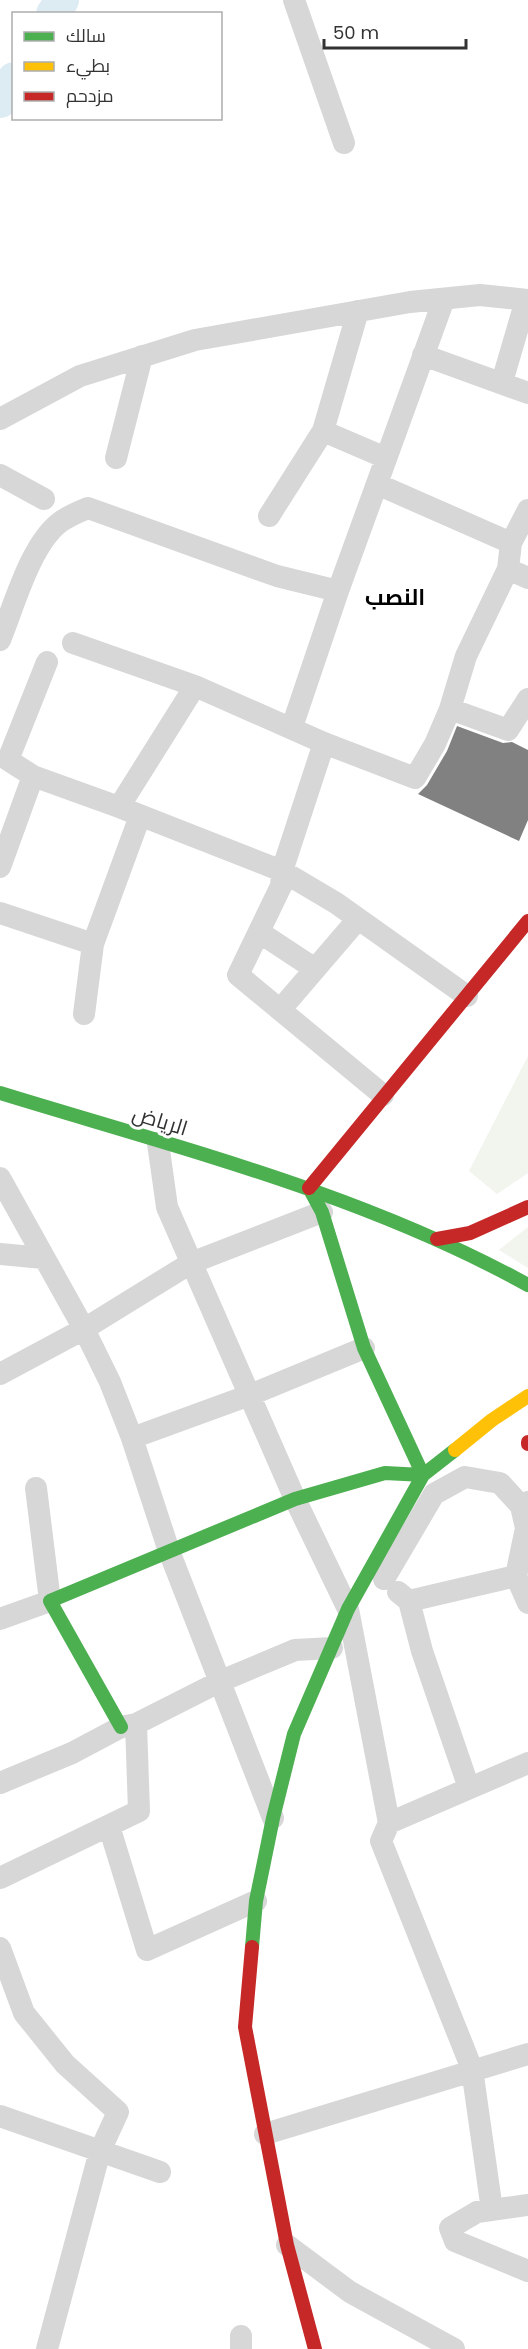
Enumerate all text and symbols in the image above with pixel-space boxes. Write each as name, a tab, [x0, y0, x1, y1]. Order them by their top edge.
legend	[12, 12, 222, 120]
scale bar	[324, 12, 466, 50]
text: 50 m	[333, 20, 379, 45]
text: سالك	[66, 23, 106, 48]
text: بطيء	[66, 53, 110, 80]
text: مزدحم	[66, 83, 114, 108]
district label: النصب	[365, 582, 425, 613]
street label: الرياض	[129, 1098, 191, 1143]

